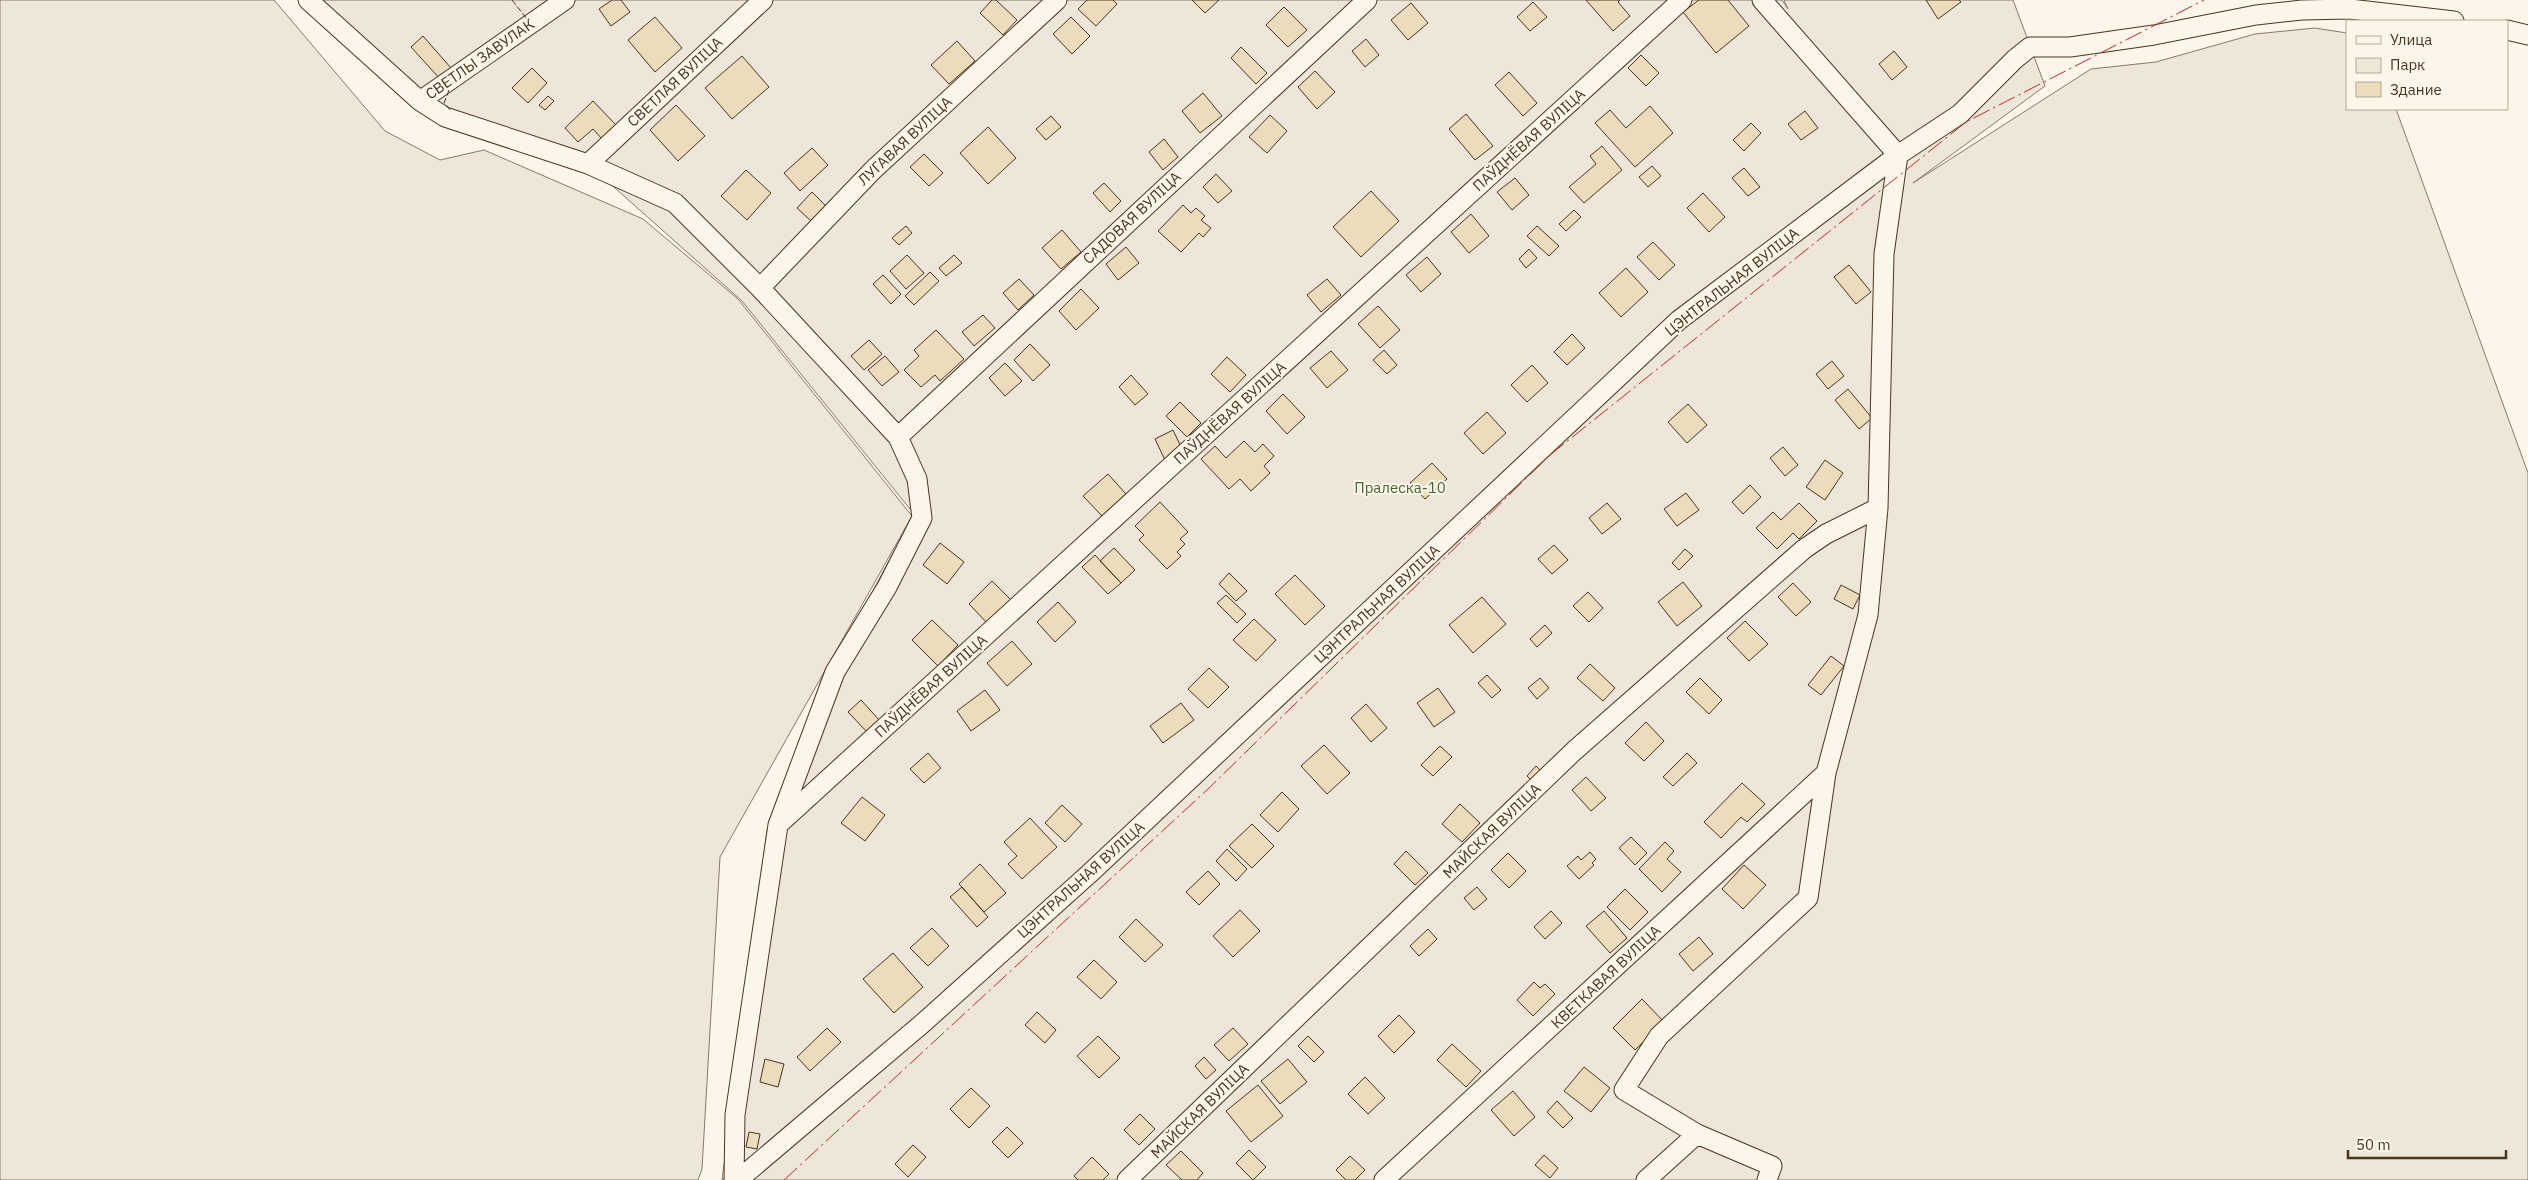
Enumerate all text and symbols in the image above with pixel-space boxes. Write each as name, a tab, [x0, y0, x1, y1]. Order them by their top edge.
street label: СВЕТЛЫ ЗАВУЛАК	[422, 14, 538, 103]
legend	[2346, 20, 2508, 110]
text: Улица	[2390, 30, 2432, 49]
street label: СВЕТЛАЯ ВУЛІЦА	[623, 32, 727, 131]
text: Парк	[2390, 55, 2425, 74]
text: Здание	[2390, 80, 2442, 99]
street label: ПАЎДНЁВАЯ ВУЛІЦА	[1469, 84, 1589, 195]
street label: ЛУГАВАЯ ВУЛІЦА	[854, 92, 956, 189]
street label: САДОВАЯ ВУЛІЦА	[1079, 167, 1185, 268]
street label: ЦЭНТРАЛЬНАЯ ВУЛІЦА	[1661, 223, 1803, 340]
street label: ПАЎДНЁВАЯ ВУЛІЦА	[1170, 357, 1290, 468]
park label: Пралеска-10	[1354, 478, 1446, 497]
street label: ЦЭНТРАЛЬНАЯ ВУЛІЦА	[1310, 540, 1444, 667]
street label: ПАЎДНЁВАЯ ВУЛІЦА	[871, 630, 991, 741]
street label: МАЙСКАЯ ВУЛІЦА	[1439, 779, 1545, 882]
street label: ЦЭНТРАЛЬНАЯ ВУЛІЦА	[1013, 817, 1149, 942]
street label: КВЕТКАВАЯ ВУЛІЦА	[1547, 920, 1665, 1033]
street label: МАЙСКАЯ ВУЛІЦА	[1147, 1059, 1253, 1162]
scale bar	[2348, 1128, 2506, 1160]
text: 50 m	[2356, 1135, 2391, 1154]

